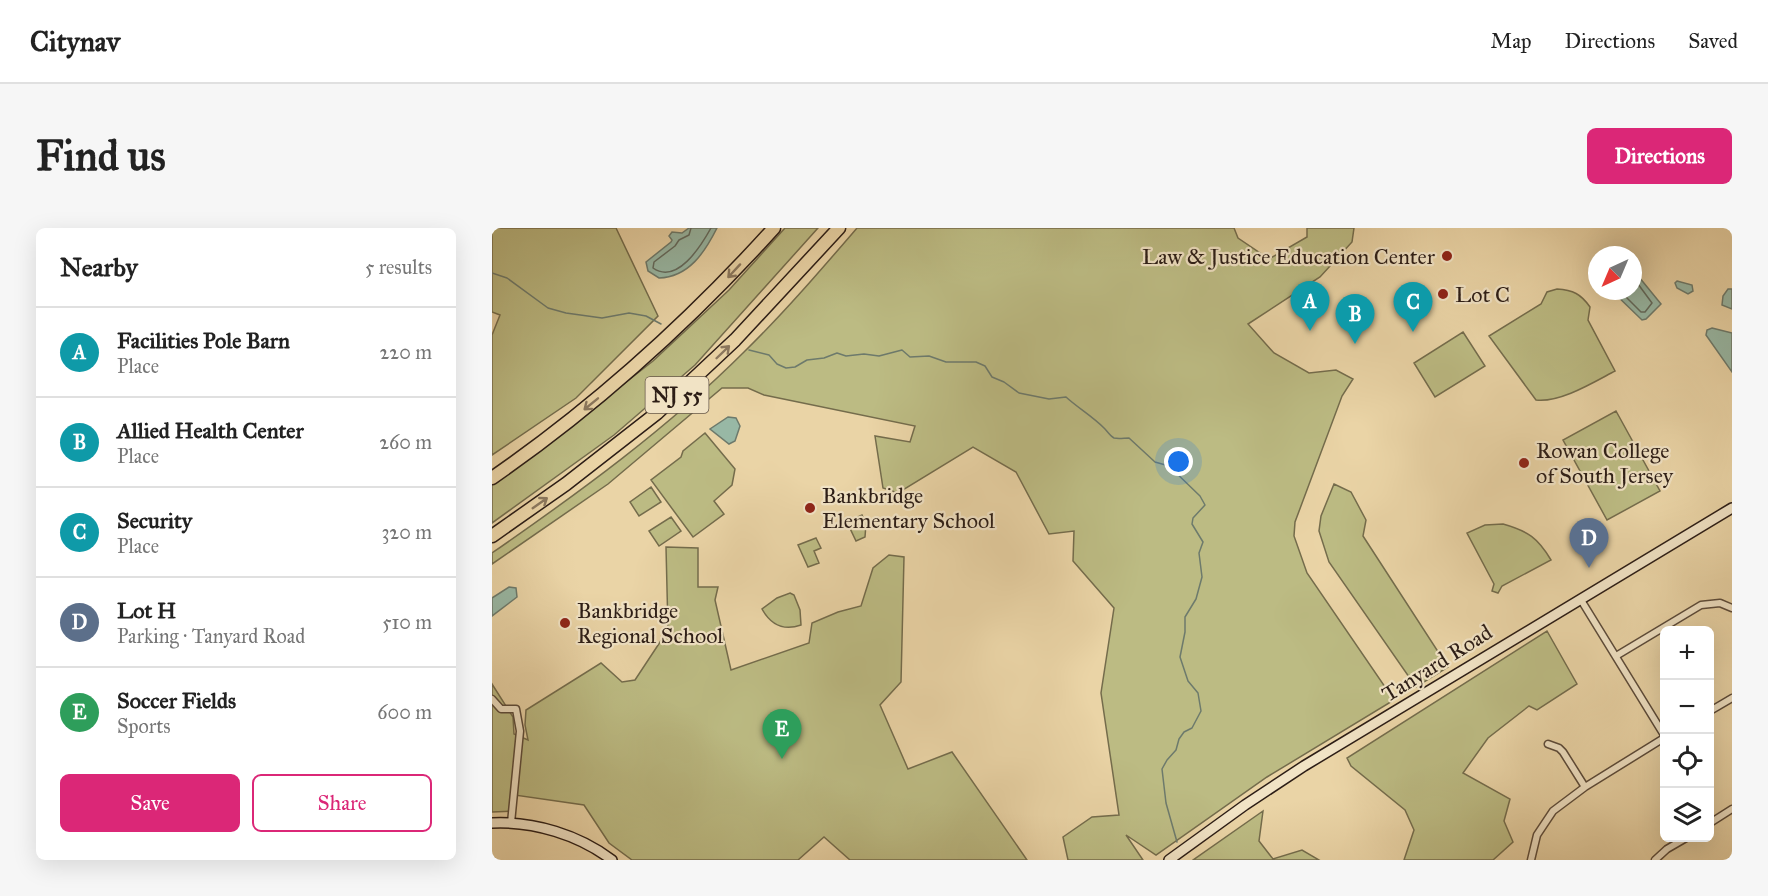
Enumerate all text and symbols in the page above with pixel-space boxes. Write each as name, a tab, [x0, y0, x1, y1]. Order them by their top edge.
text: Citynav	[30, 24, 120, 59]
text: Map	[1491, 28, 1532, 54]
text: Directions	[1565, 28, 1655, 54]
text: Saved	[1688, 28, 1738, 54]
button: Directions	[1587, 128, 1732, 184]
text: Find us	[36, 130, 166, 182]
place label: Law & Justice Education Center	[1142, 243, 1436, 270]
north arrow	[1588, 246, 1642, 300]
marker: Law & Justice Education Center	[1440, 249, 1454, 263]
text: Nearby	[60, 251, 138, 283]
text: 5 results	[365, 255, 432, 279]
one-way arrow	[727, 264, 741, 279]
place label: Lot C	[1455, 281, 1510, 308]
pin: A	[1290, 282, 1330, 331]
pin: C	[1394, 282, 1432, 332]
marker: Lot C	[1436, 287, 1450, 301]
pin: B	[1336, 294, 1374, 344]
text: Facilities Pole Barn	[117, 327, 290, 354]
text: A	[73, 340, 86, 364]
text: 220 m	[380, 340, 432, 364]
one-way arrow	[715, 345, 730, 359]
text: Place	[117, 354, 159, 378]
road number: NJ 55	[646, 377, 708, 413]
one-way arrow	[583, 397, 599, 410]
text: Allied Health Center	[117, 417, 304, 444]
text: B	[73, 430, 86, 454]
text: 260 m	[379, 430, 432, 454]
place label: Rowan College of South Jersey	[1536, 437, 1674, 489]
text: Place	[117, 444, 159, 468]
your location	[1164, 447, 1193, 476]
marker: Rowan College of South Jersey	[1517, 456, 1531, 470]
place label: Bankbridge Elementary School	[822, 482, 995, 534]
one-way arrow	[532, 497, 548, 509]
marker: Bankbridge Elementary School	[803, 501, 817, 515]
text: Security	[117, 507, 192, 534]
pin: D	[1570, 518, 1608, 568]
text: C	[73, 520, 86, 544]
text: 320 m	[381, 520, 432, 544]
text: Place	[117, 534, 159, 558]
text: Lot H	[117, 597, 176, 624]
place label: Bankbridge Regional School	[577, 597, 723, 649]
text: D	[72, 610, 87, 634]
text: 510 m	[382, 610, 432, 634]
marker: Bankbridge Regional School	[558, 616, 572, 630]
street label: Tanyard Road	[1377, 618, 1497, 708]
text: Parking · Tanyard Road	[117, 624, 305, 648]
map controls	[1660, 626, 1714, 842]
button: +	[1660, 626, 1714, 680]
button: −	[1660, 680, 1714, 734]
text: Soccer Fields	[117, 687, 236, 714]
text: E	[72, 700, 87, 724]
text: 600 m	[377, 700, 432, 724]
pin: E	[762, 710, 802, 759]
text: Sports	[117, 714, 171, 738]
button: locate	[1660, 734, 1714, 788]
button: Save	[60, 774, 240, 832]
button: Share	[252, 774, 432, 832]
button: layers	[1660, 788, 1714, 842]

